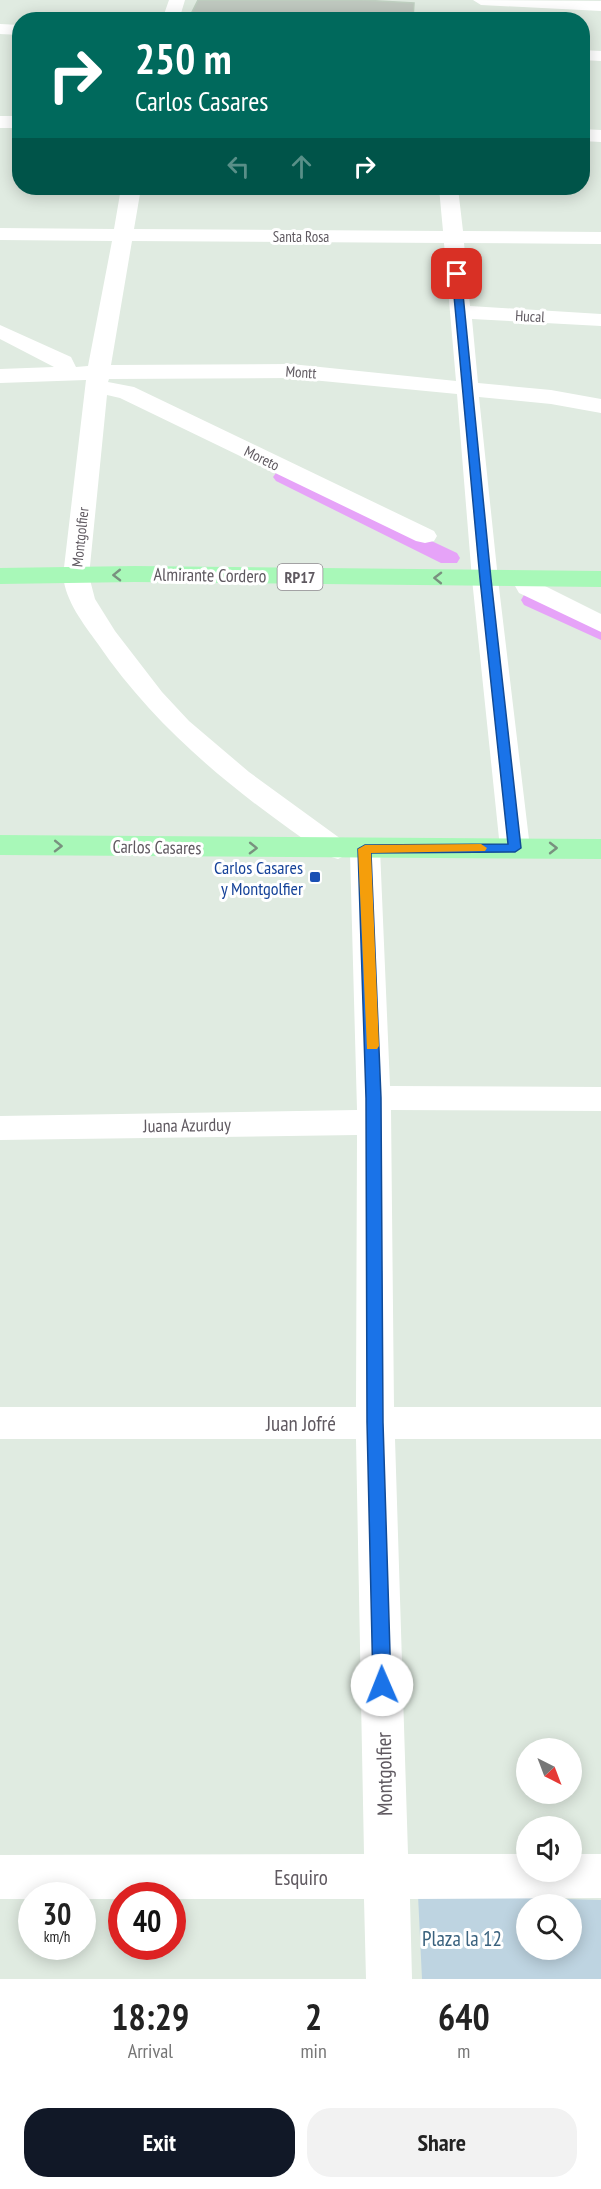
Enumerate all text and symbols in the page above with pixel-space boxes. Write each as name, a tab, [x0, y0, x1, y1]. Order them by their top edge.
text: 250 m	[135, 31, 232, 86]
icon: right	[36, 36, 114, 114]
text: Carlos Casares	[135, 84, 268, 118]
icon: left	[222, 150, 255, 183]
icon: ahead	[285, 150, 318, 183]
icon: right	[348, 150, 381, 183]
street label: Santa Rosa	[273, 227, 329, 246]
pin	[431, 248, 482, 299]
icon: arrive	[440, 257, 473, 290]
street label: Hucal	[515, 306, 546, 326]
street label: Montt	[285, 361, 317, 383]
street label: Moreto	[241, 441, 283, 475]
street label: Montgolfier	[67, 505, 93, 568]
street label: Almirante Cordero	[153, 563, 267, 587]
road number: RP17	[278, 564, 322, 590]
one-way arrow	[112, 569, 121, 581]
one-way arrow	[433, 572, 442, 584]
street label: Carlos Casares	[112, 835, 202, 859]
one-way arrow	[54, 840, 63, 852]
one-way arrow	[249, 842, 258, 854]
one-way arrow	[549, 842, 558, 854]
place label: Carlos Casares y Montgolfier	[214, 856, 303, 900]
marker: Carlos Casares y Montgolfier	[308, 870, 322, 884]
street label: Juana Azurduy	[142, 1113, 231, 1137]
street label: Juan Jofré	[265, 1410, 336, 1437]
position arrow	[350, 1653, 414, 1717]
street label: Montgolfier	[370, 1732, 398, 1816]
north arrow	[516, 1738, 582, 1804]
map controls	[516, 1738, 582, 1960]
button: sound	[516, 1816, 582, 1882]
street label: Esquiro	[274, 1864, 328, 1891]
speed limit sign: 40	[108, 1882, 186, 1960]
text: 30	[43, 1894, 71, 1933]
button: search	[516, 1894, 582, 1960]
park label: Plaza la 12	[422, 1925, 502, 1952]
text: km/h	[44, 1927, 70, 1946]
text: 18:29	[111, 1993, 189, 2040]
text: 2	[305, 1993, 322, 2040]
text: 640	[438, 1993, 490, 2040]
text: Arrival	[128, 2038, 173, 2064]
text: min	[301, 2038, 327, 2064]
text: m	[457, 2038, 470, 2064]
button: Exit	[24, 2108, 295, 2177]
button: Share	[307, 2108, 577, 2177]

